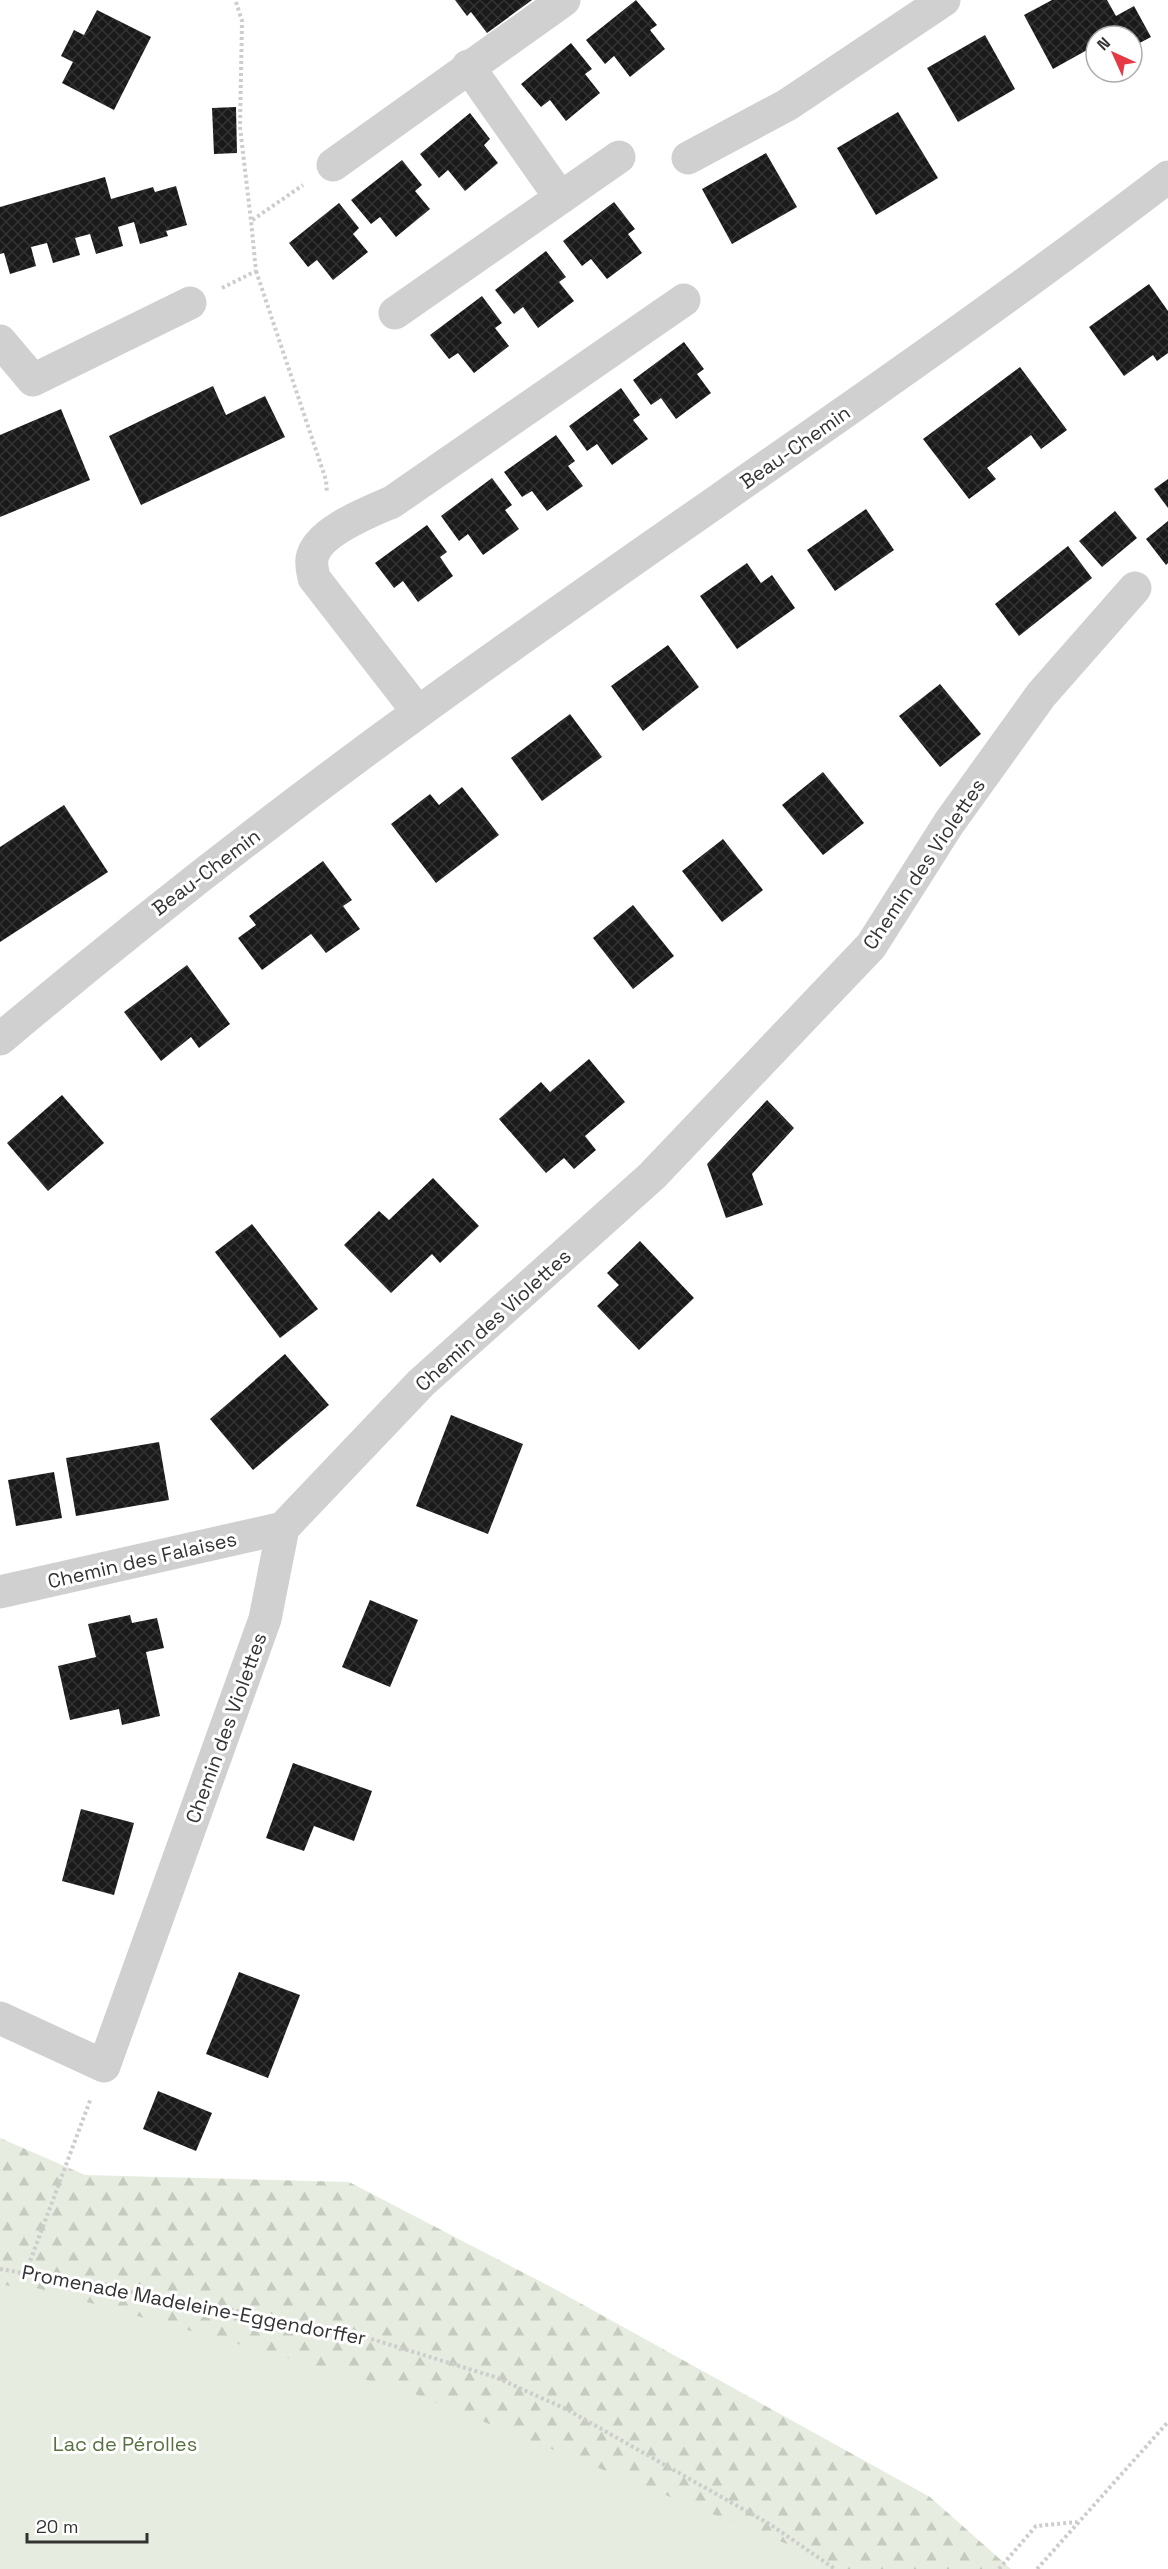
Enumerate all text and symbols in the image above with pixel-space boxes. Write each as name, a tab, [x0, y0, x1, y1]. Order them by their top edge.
north arrow	[1084, 24, 1144, 84]
text: N	[1093, 33, 1115, 55]
street label: Beau-Chemin	[735, 399, 855, 495]
street label: Chemin des Violettes	[857, 773, 991, 955]
street label: Beau-Chemin	[147, 823, 265, 921]
street label: Chemin des Violettes	[410, 1243, 576, 1397]
street label: Chemin des Falaises	[45, 1526, 239, 1594]
street label: Chemin des Violettes	[179, 1629, 273, 1827]
street label: Promenade Madeleine-Eggendorffer	[20, 2259, 368, 2351]
park label: Lac de Pérolles	[53, 2431, 197, 2457]
scale bar	[27, 2506, 147, 2544]
text: 20 m	[36, 2515, 79, 2538]

